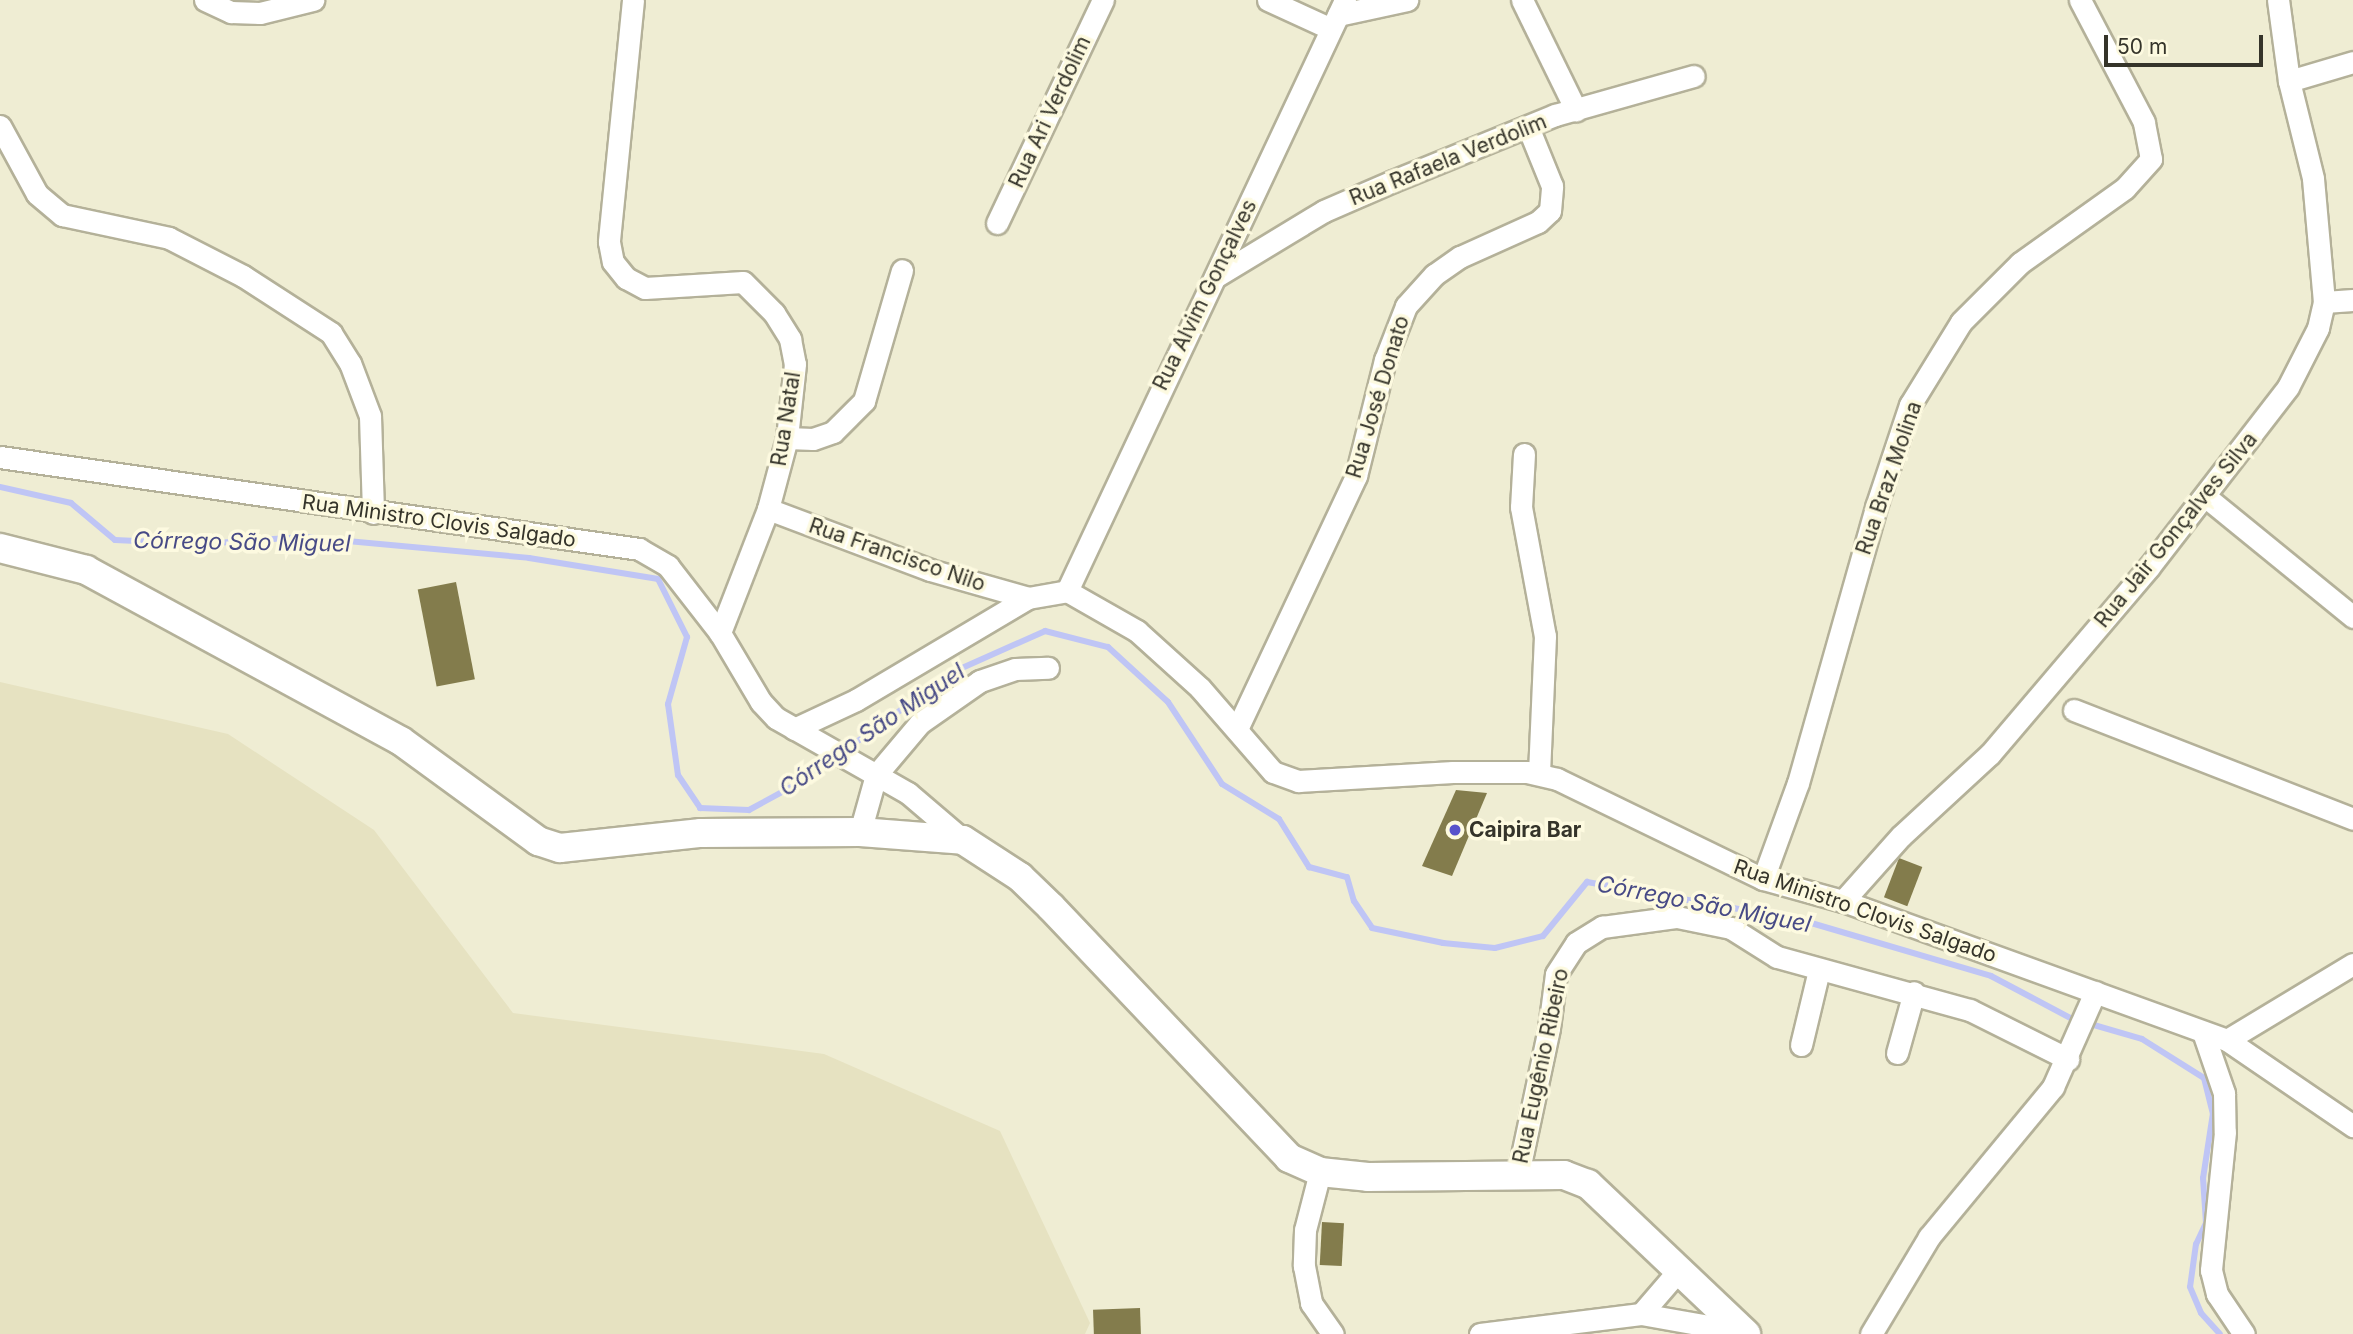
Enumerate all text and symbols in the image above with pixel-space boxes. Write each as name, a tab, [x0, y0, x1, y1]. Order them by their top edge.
scale bar	[2108, 21, 2267, 65]
street label: Rua Ari Verdolim	[1004, 32, 1096, 192]
text: 50 m	[2117, 34, 2167, 59]
street label: Rua Rafaela Verdolim	[1346, 109, 1550, 211]
street label: Rua Alvim Gonçalves	[1148, 196, 1262, 394]
street label: Rua José Donato	[1341, 313, 1415, 481]
street label: Rua Natal	[766, 370, 806, 468]
street label: Rua Braz Molina	[1851, 398, 1927, 558]
street label: Rua Jair Gonçalves Silva	[2089, 427, 2263, 633]
street label: Rua Ministro Clovis Salgado	[301, 489, 577, 553]
street label: Rua Francisco Nilo	[806, 513, 988, 597]
water label: Córrego São Miguel	[133, 526, 351, 558]
water label: Córrego São Miguel	[774, 658, 970, 802]
place label: Caipira Bar	[1469, 817, 1581, 843]
marker: Caipira Bar	[1447, 822, 1463, 838]
street label: Rua Ministro Clovis Salgado	[1730, 854, 2000, 968]
water label: Córrego São Miguel	[1595, 870, 1813, 938]
street label: Rua Eugênio Ribeiro	[1508, 966, 1574, 1166]

